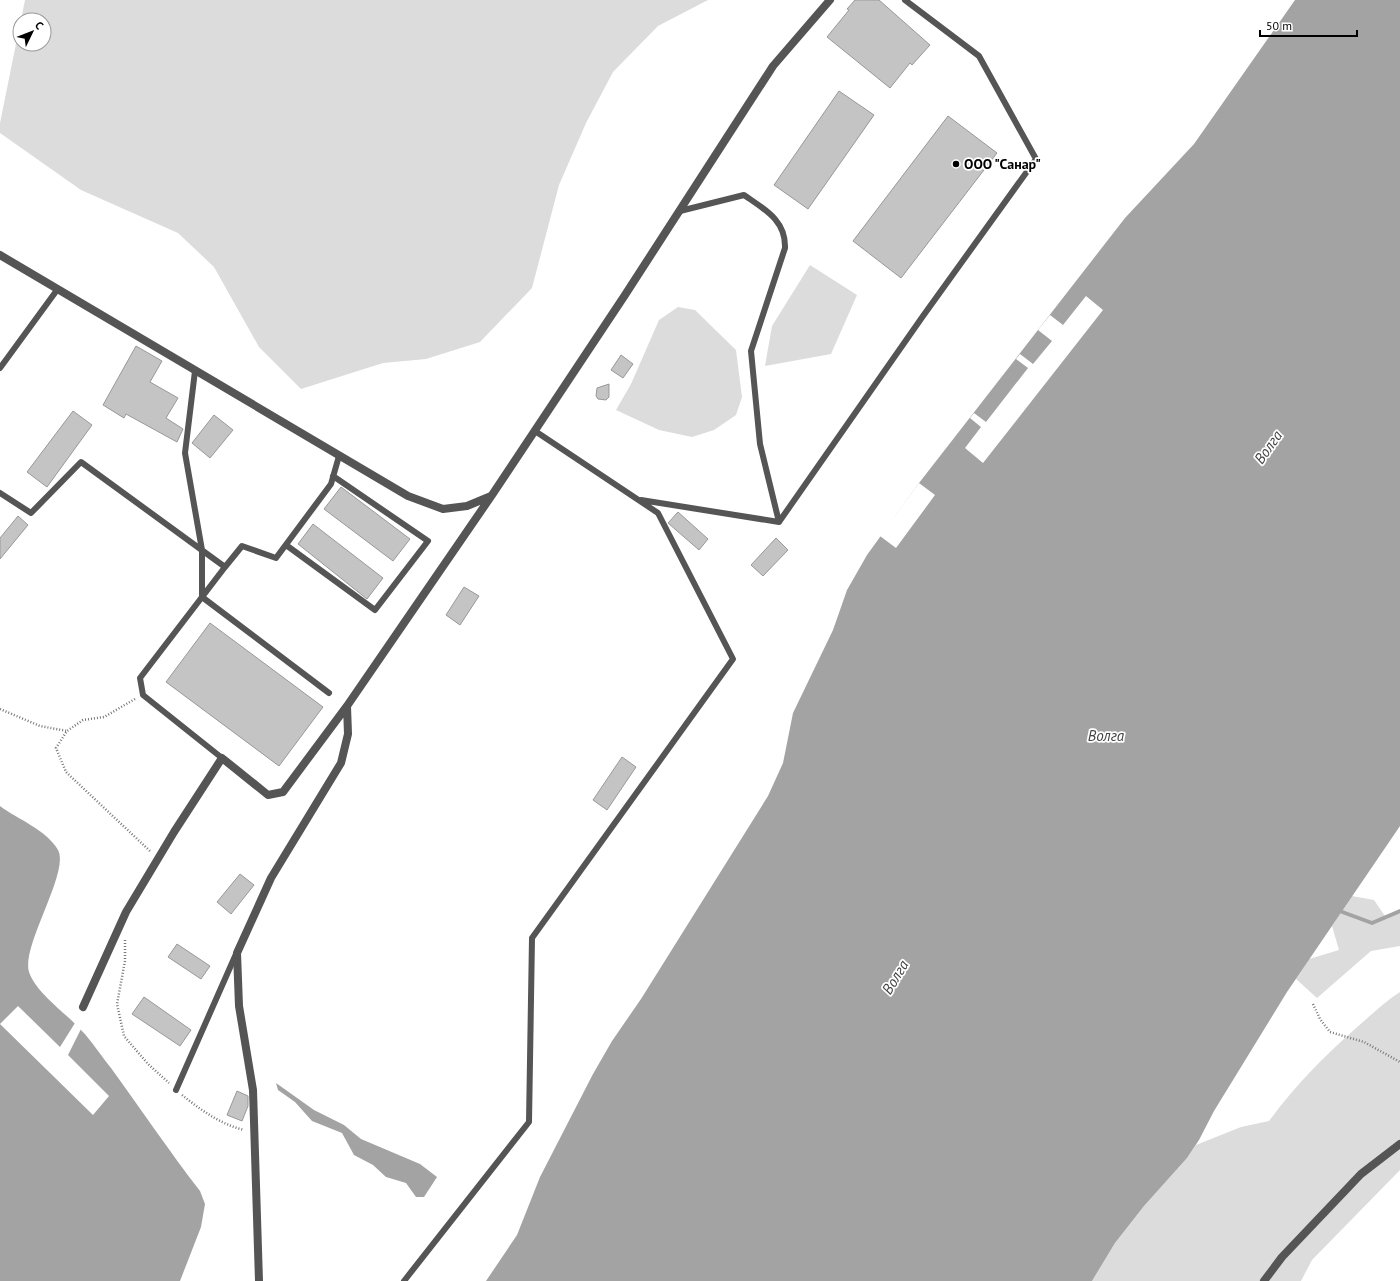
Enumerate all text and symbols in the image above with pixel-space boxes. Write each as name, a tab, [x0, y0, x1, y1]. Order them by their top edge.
north arrow	[12, 12, 52, 52]
scale bar	[1260, 12, 1357, 38]
text: С	[32, 18, 47, 32]
text: 50 m	[1266, 18, 1292, 33]
place label: ООО "Санар"	[964, 155, 1041, 173]
marker: ООО "Санар"	[951, 159, 961, 169]
water label: Волга	[1250, 426, 1287, 467]
water label: Волга	[1088, 726, 1125, 745]
water label: Волга	[877, 956, 913, 997]

